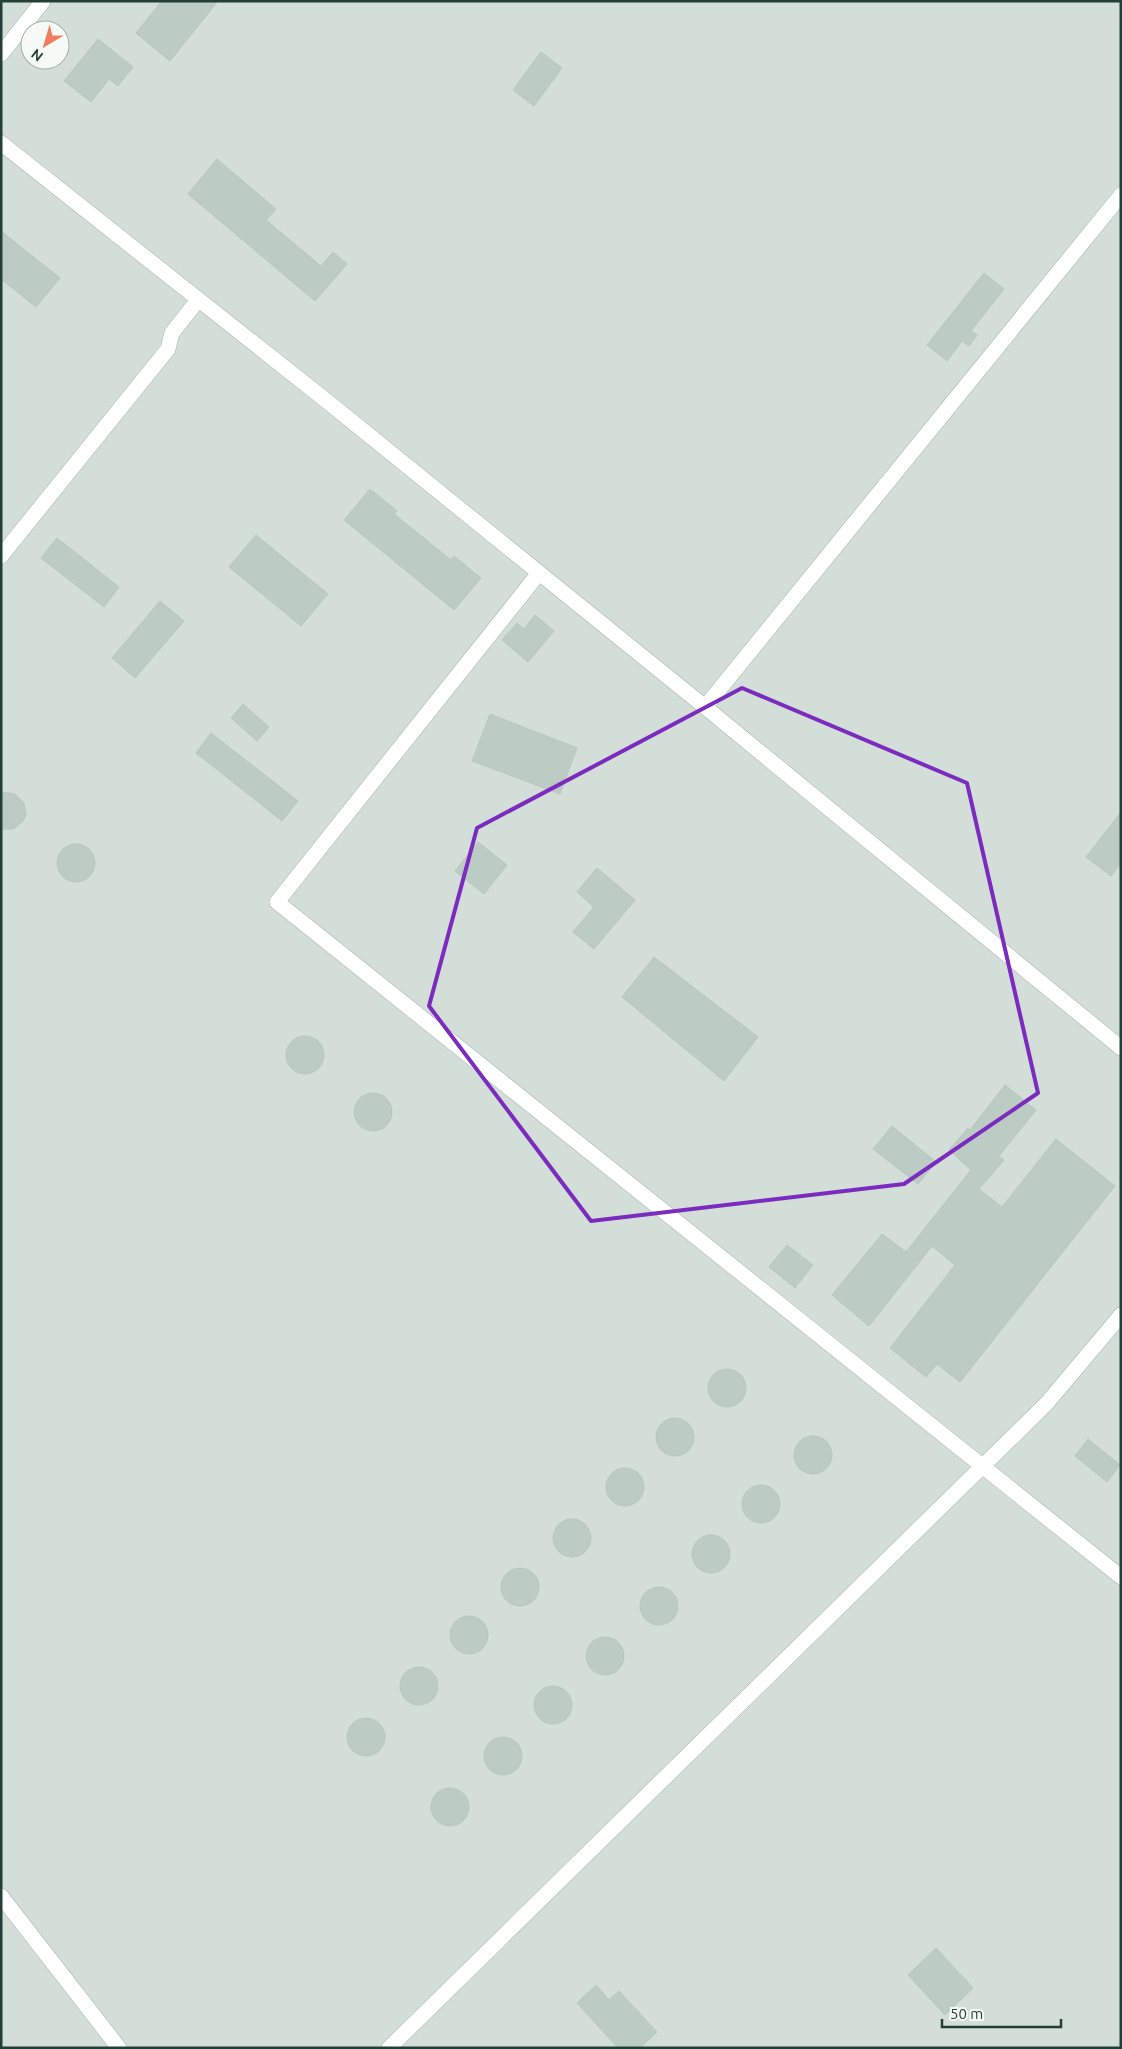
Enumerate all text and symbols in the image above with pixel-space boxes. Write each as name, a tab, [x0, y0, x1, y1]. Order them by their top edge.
north arrow	[20, 20, 70, 70]
text: N	[28, 46, 46, 65]
scale bar	[942, 1996, 1061, 2028]
text: 50 m	[950, 2005, 983, 2022]

